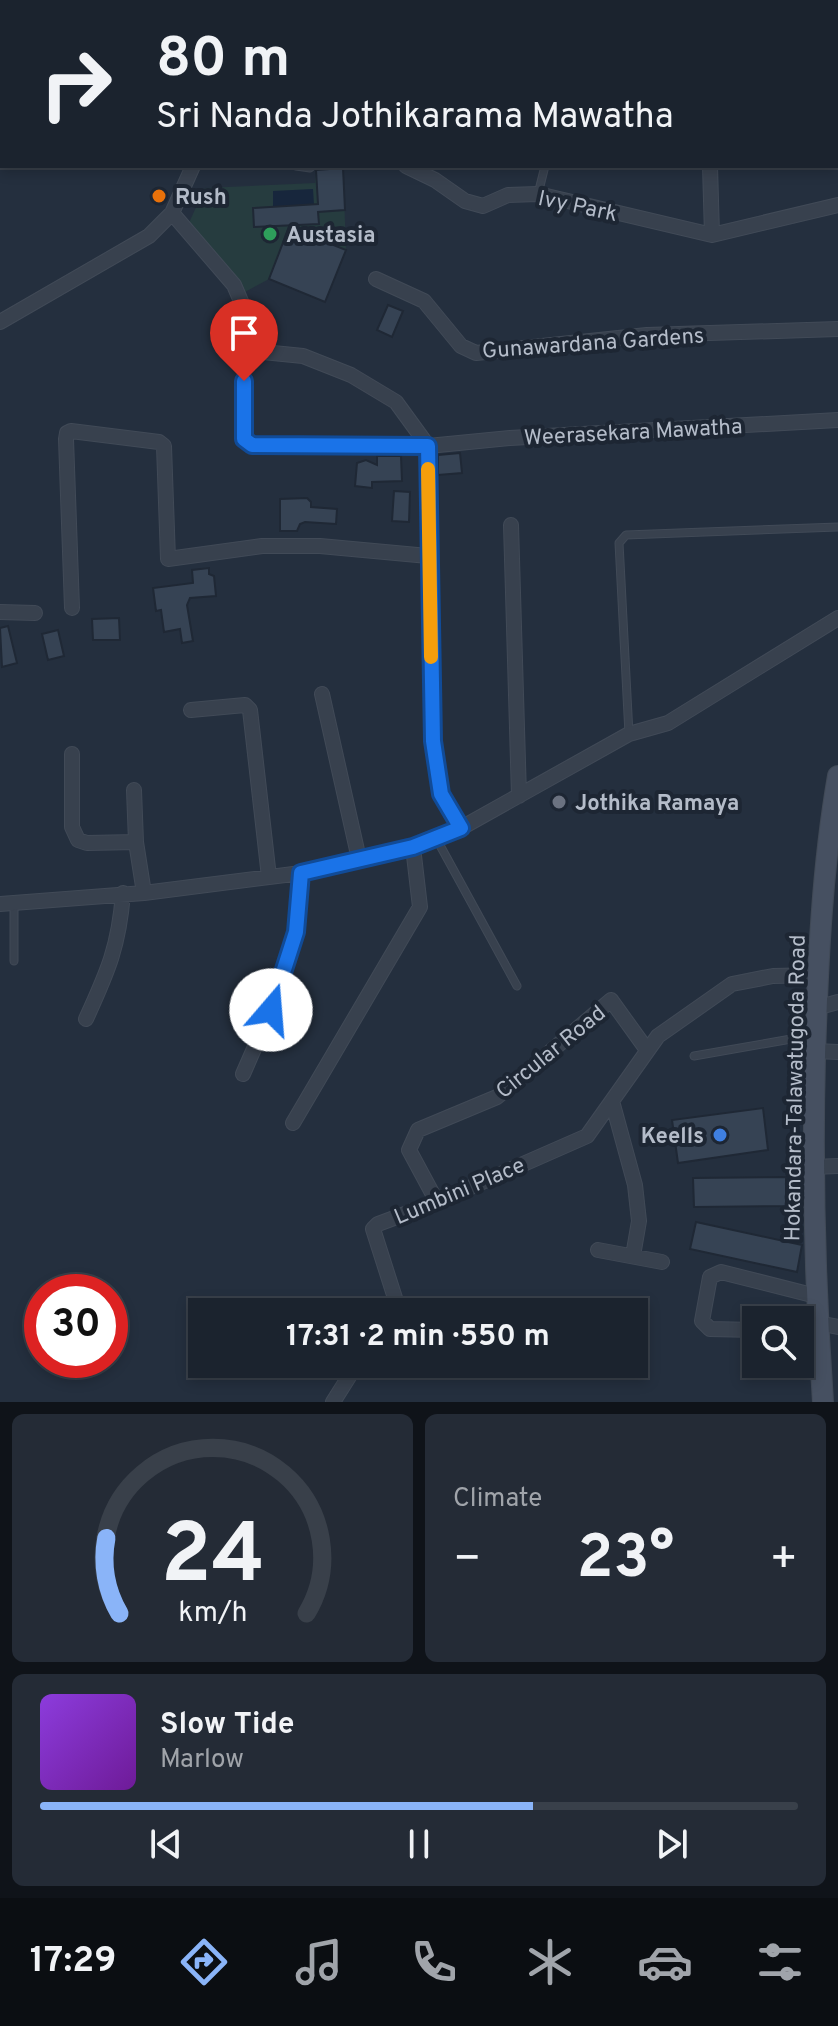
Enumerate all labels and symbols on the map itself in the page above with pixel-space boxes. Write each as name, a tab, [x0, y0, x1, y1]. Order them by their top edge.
place label: Rush	[175, 185, 227, 212]
street label: Ivy Park	[535, 186, 620, 229]
marker: Rush	[150, 187, 168, 205]
place label: Austasia	[286, 223, 375, 250]
marker: Austasia	[261, 225, 279, 243]
pin	[210, 299, 278, 381]
street label: Gunawardana Gardens	[481, 323, 705, 366]
street label: Weerasekara Mawatha	[523, 414, 743, 453]
place label: Jothika Ramaya	[575, 791, 739, 818]
marker: Jothika Ramaya	[550, 793, 568, 811]
street label: Hokandara-Talawatugoda Road	[780, 934, 813, 1242]
position arrow	[229, 968, 313, 1052]
street label: Circular Road	[491, 1001, 612, 1105]
place label: Keells	[641, 1124, 704, 1151]
marker: Keells	[711, 1126, 729, 1144]
street label: Lumbini Place	[391, 1153, 529, 1232]
speed limit sign: 30	[24, 1274, 128, 1378]

